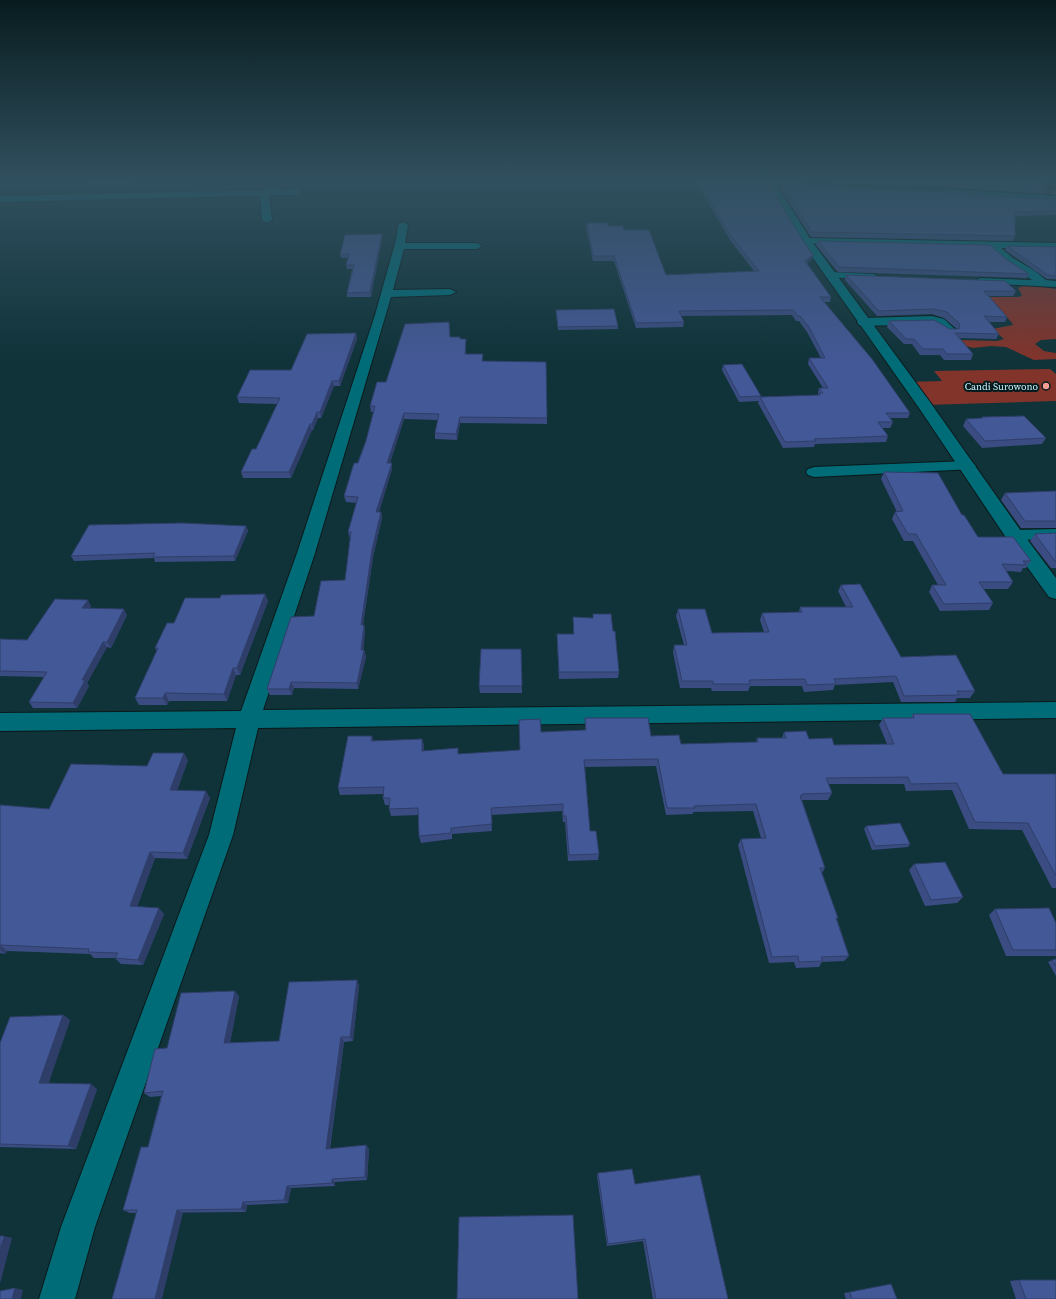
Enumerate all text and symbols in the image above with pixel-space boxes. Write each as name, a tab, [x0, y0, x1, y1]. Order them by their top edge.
place label: Candi Surowono	[965, 380, 1039, 393]
marker: Candi Surowono	[1041, 381, 1051, 391]

